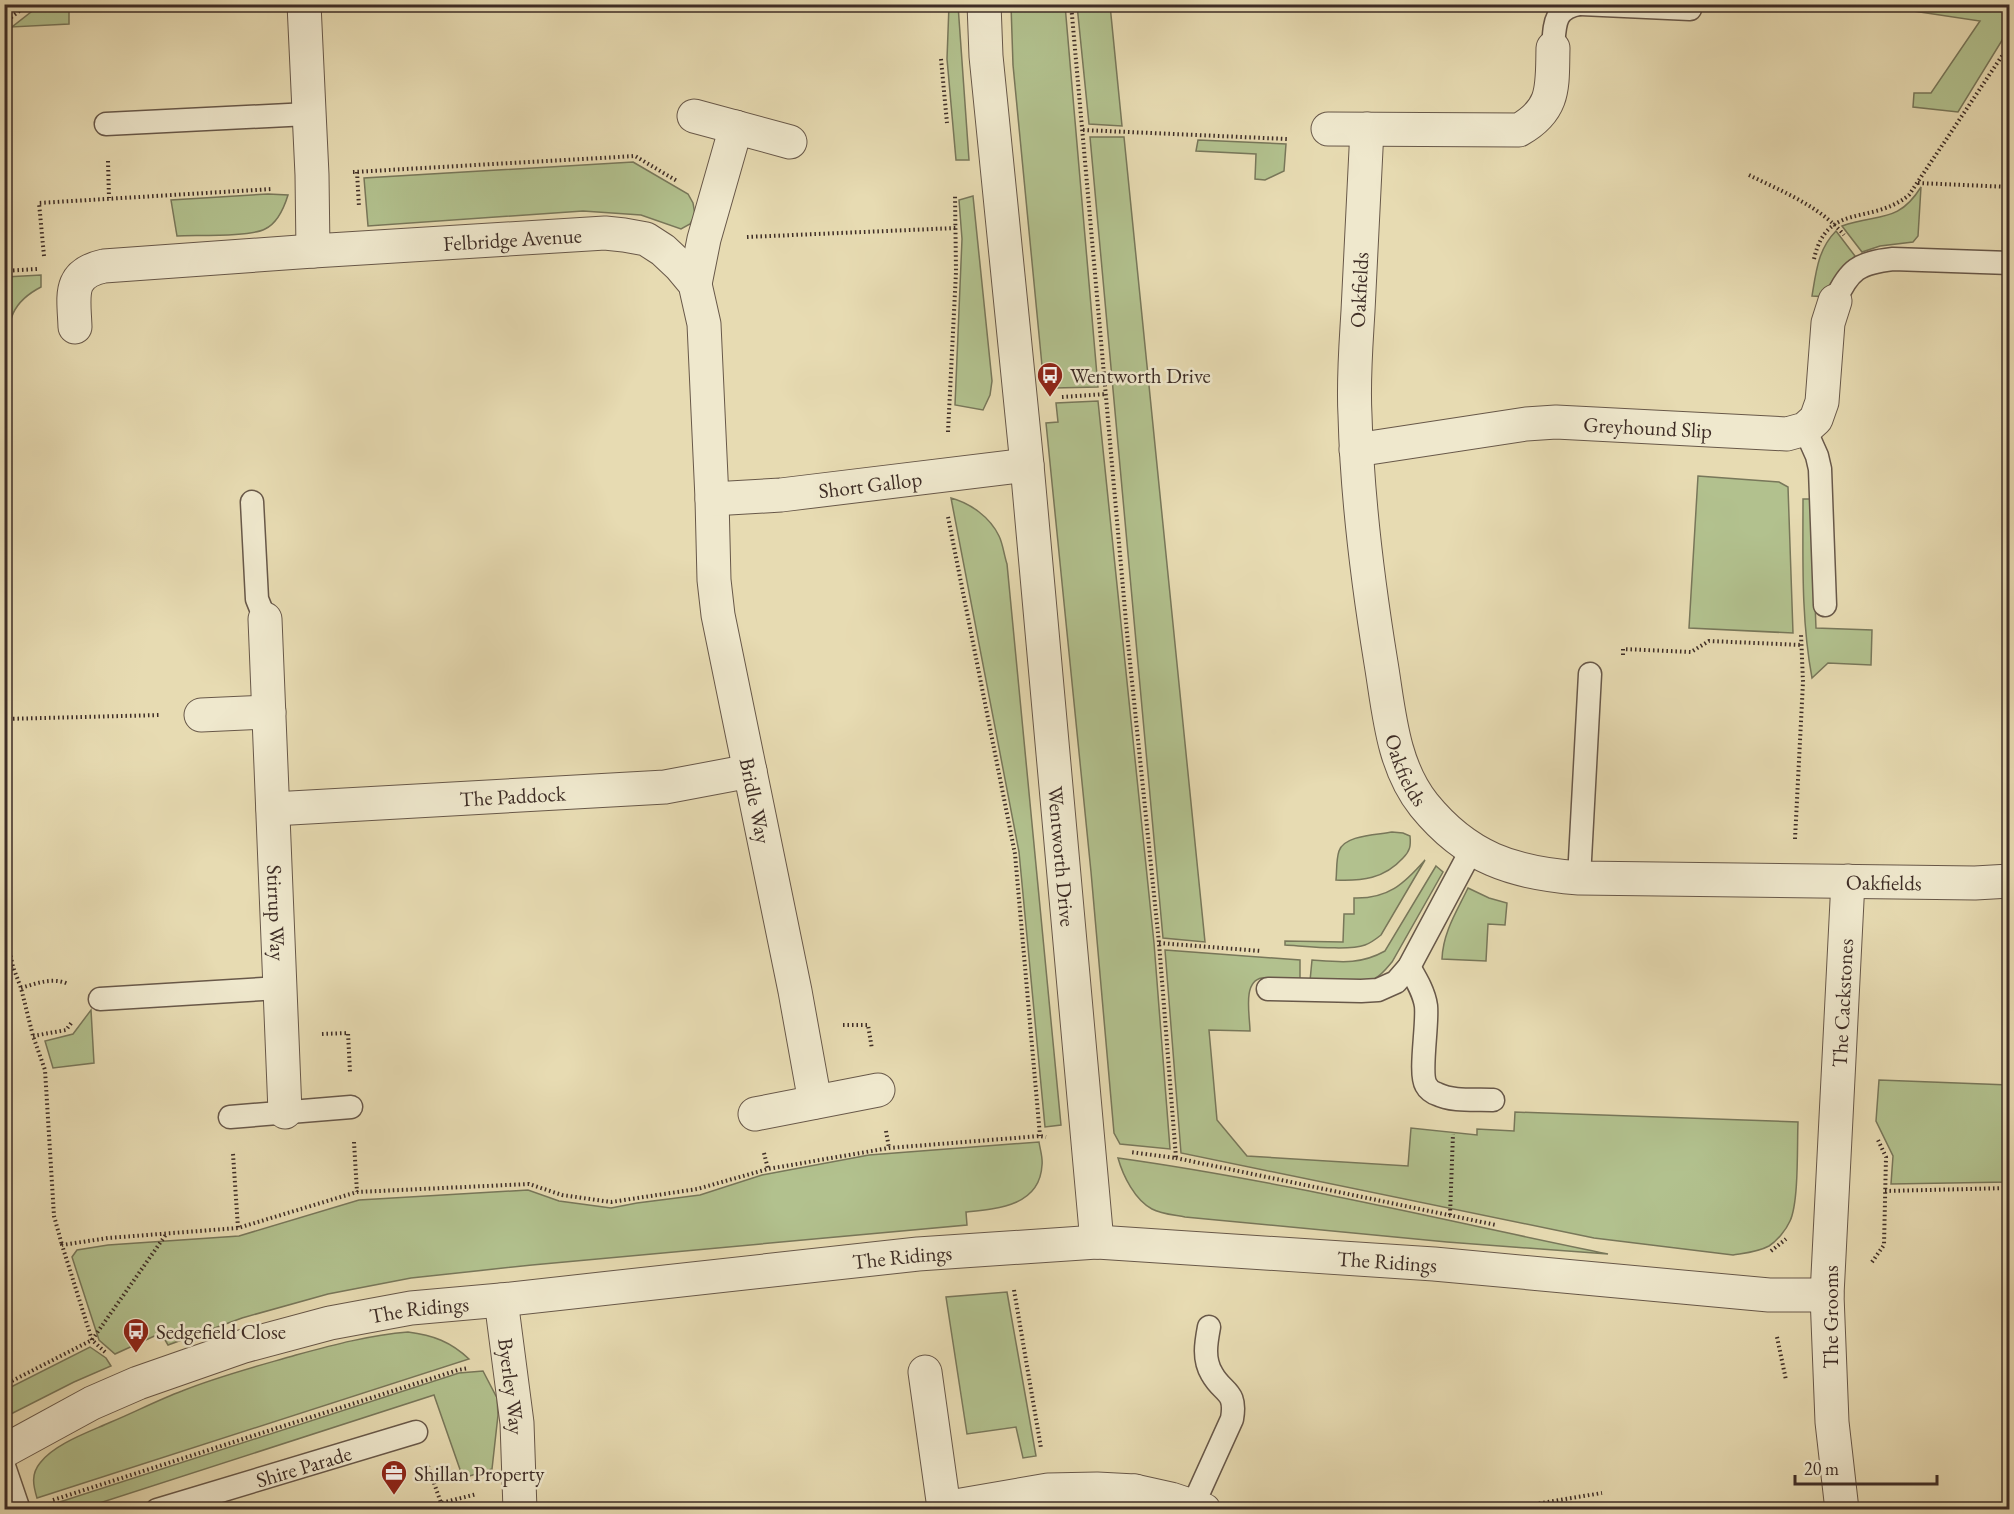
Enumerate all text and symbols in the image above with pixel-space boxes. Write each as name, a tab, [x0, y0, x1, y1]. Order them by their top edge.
street label: Felbridge Avenue	[442, 221, 583, 256]
street label: Oakfields	[1344, 251, 1374, 329]
bus stop icon: Wentworth Drive	[1035, 360, 1065, 398]
place label: Wentworth Drive	[1070, 362, 1211, 389]
street label: Greyhound Slip	[1583, 410, 1713, 444]
street label: Short Gallop	[817, 464, 924, 504]
street label: Oakfields	[1380, 731, 1434, 811]
street label: Bridle Way	[734, 755, 778, 847]
street label: The Paddock	[459, 779, 568, 812]
street label: Wentworth Drive	[1042, 785, 1082, 928]
street label: Stirrup Way	[261, 864, 292, 962]
street label: Oakfields	[1846, 868, 1922, 896]
street label: The Cackstones	[1825, 938, 1859, 1068]
street label: The Ridings	[851, 1238, 953, 1275]
street label: The Ridings	[1336, 1244, 1438, 1278]
street label: The Grooms	[1817, 1265, 1844, 1369]
street label: The Ridings	[367, 1289, 470, 1329]
bus stop icon: Sedgefield Close	[121, 1316, 151, 1354]
place label: Sedgefield Close	[156, 1318, 286, 1345]
street label: Byerley Way	[493, 1336, 531, 1436]
street label: Shire Parade	[253, 1439, 354, 1493]
scale bar	[1795, 1448, 1938, 1486]
text: 20 m	[1804, 1457, 1839, 1480]
office icon: Shillan Property	[379, 1458, 409, 1496]
place label: Shillan Property	[414, 1460, 545, 1487]

